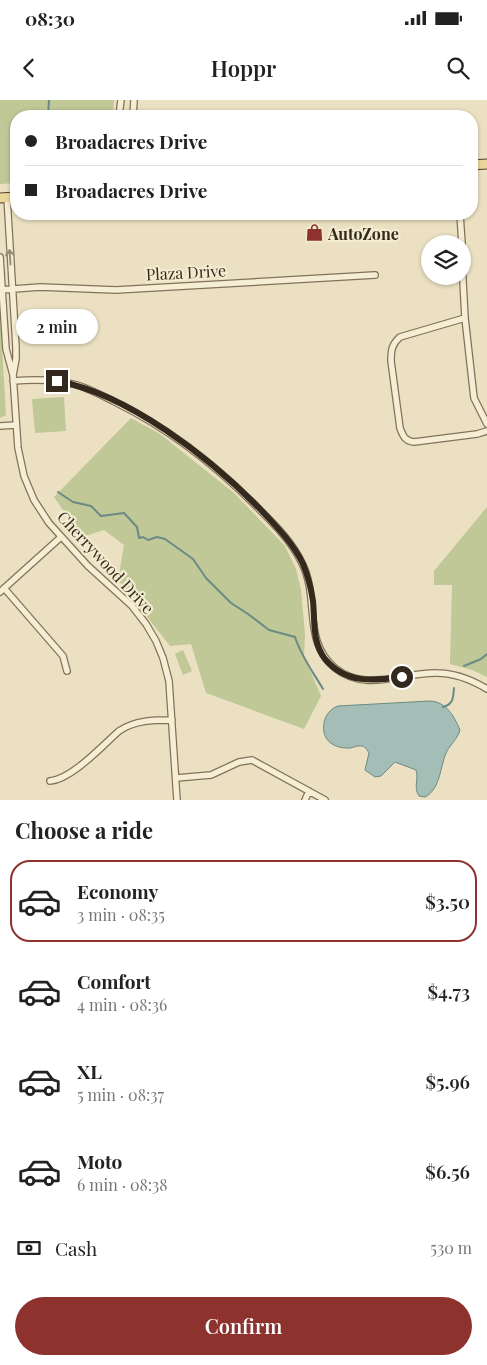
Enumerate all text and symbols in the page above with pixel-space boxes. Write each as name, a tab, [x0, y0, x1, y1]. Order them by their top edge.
text: 08:30	[25, 5, 75, 31]
text: Hoppr	[211, 53, 276, 83]
icon: back	[15, 54, 43, 82]
icon: search	[444, 54, 472, 82]
text: Broadacres Drive	[55, 128, 207, 154]
text: Broadacres Drive	[55, 177, 207, 203]
shop icon: AutoZone	[304, 223, 324, 243]
place label: AutoZone	[327, 223, 399, 244]
map controls	[421, 235, 471, 285]
button: layers	[421, 235, 471, 285]
one-way arrow	[6, 249, 15, 265]
street label: Plaza Drive	[145, 259, 227, 285]
callout: 2 min	[16, 308, 98, 344]
text: 2 min	[37, 316, 77, 337]
route end	[46, 370, 68, 392]
street label: Cherrywood Drive	[53, 506, 159, 618]
route start	[391, 666, 413, 688]
text: Choose a ride	[15, 815, 153, 845]
text: Economy	[77, 878, 158, 904]
icon: car	[17, 879, 62, 924]
text: $3.50	[425, 888, 470, 914]
text: 3 min · 08:35	[77, 904, 165, 925]
text: Comfort	[77, 968, 151, 994]
icon: car	[17, 969, 62, 1014]
text: $4.73	[427, 978, 470, 1004]
text: 4 min · 08:36	[77, 994, 167, 1015]
text: XL	[77, 1058, 102, 1084]
icon: car	[17, 1059, 62, 1104]
text: $5.96	[425, 1068, 470, 1094]
text: 5 min · 08:37	[77, 1084, 164, 1105]
text: Moto	[77, 1148, 122, 1174]
icon: car	[17, 1149, 62, 1194]
text: $6.56	[425, 1158, 470, 1184]
text: 6 min · 08:38	[77, 1174, 168, 1195]
icon: cash	[15, 1234, 43, 1262]
text: Cash	[55, 1235, 97, 1261]
text: 530 m	[430, 1237, 472, 1258]
button: Confirm	[15, 1297, 472, 1355]

